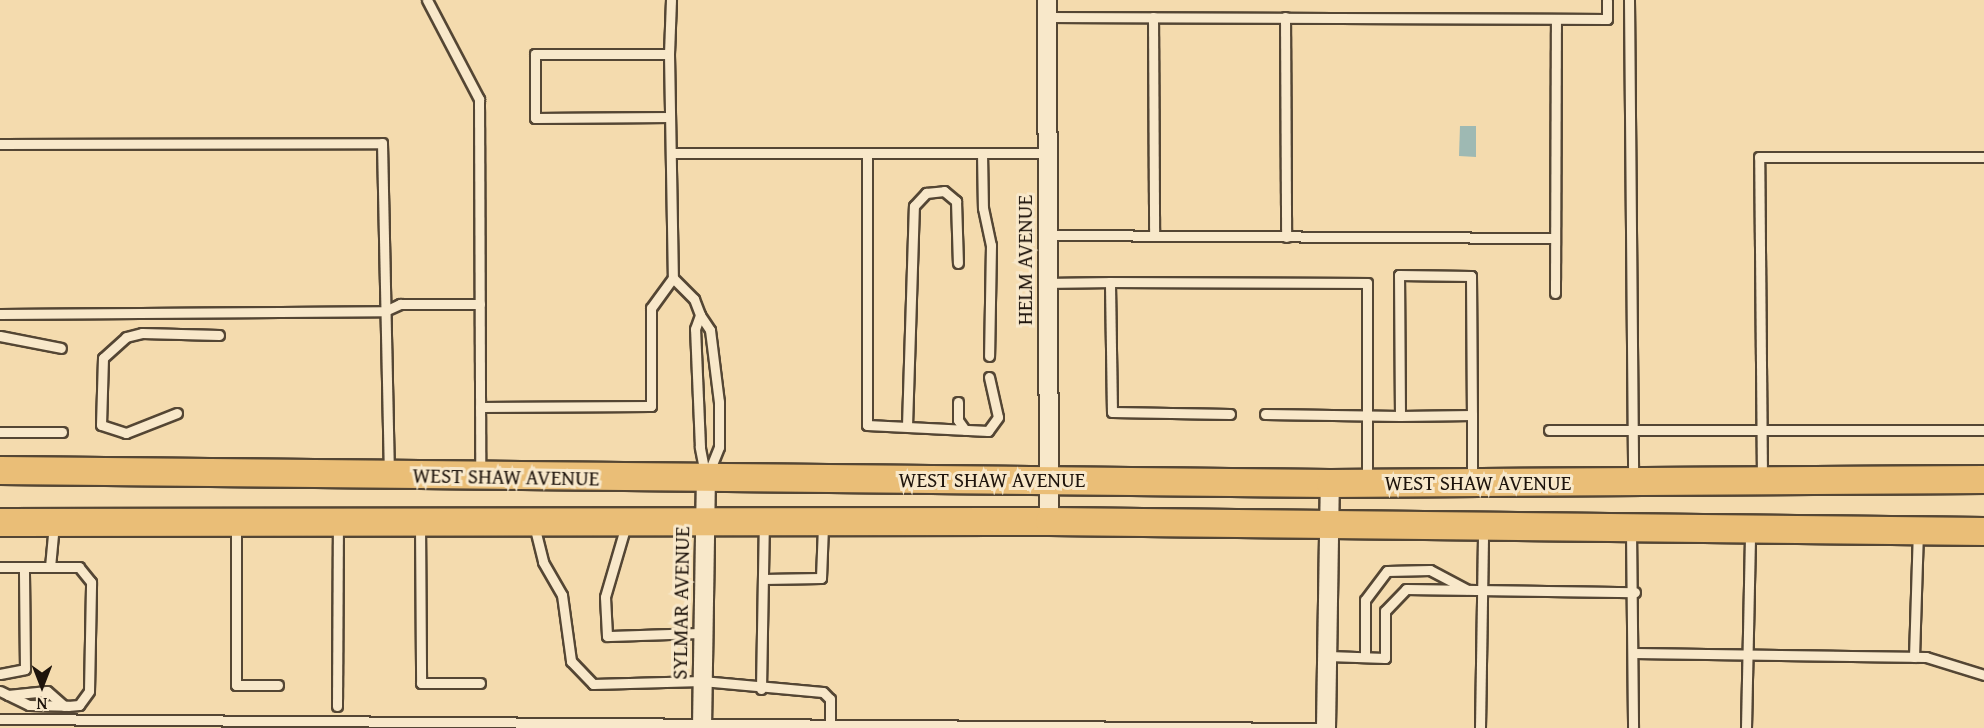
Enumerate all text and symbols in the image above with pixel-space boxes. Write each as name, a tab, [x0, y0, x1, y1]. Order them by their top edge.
street label: HELM AVENUE	[1012, 195, 1038, 325]
street label: WEST SHAW AVENUE	[412, 463, 600, 491]
street label: WEST SHAW AVENUE	[899, 467, 1085, 493]
street label: WEST SHAW AVENUE	[1385, 470, 1571, 496]
street label: SYLMAR AVENUE	[667, 526, 695, 680]
north arrow	[12, 656, 72, 716]
text: N	[37, 692, 47, 716]

